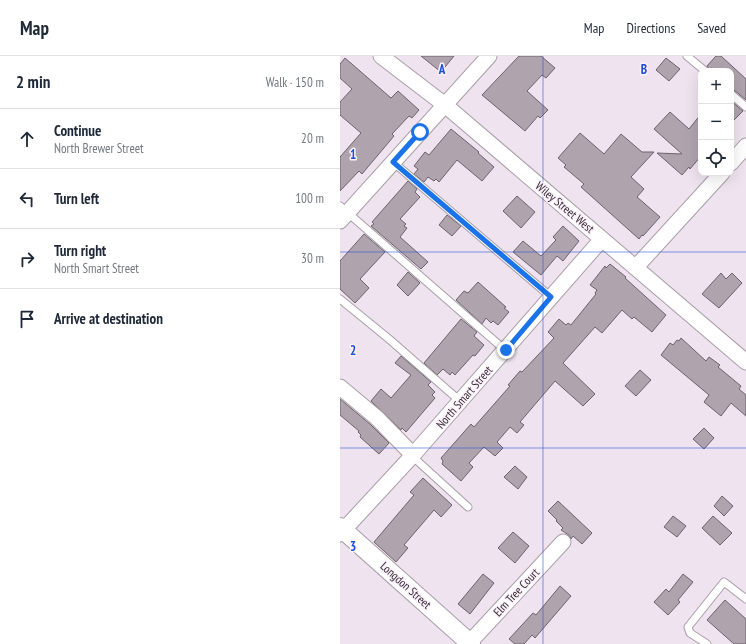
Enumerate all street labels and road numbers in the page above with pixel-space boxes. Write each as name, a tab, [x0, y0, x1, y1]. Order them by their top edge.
street label: Wiley Street West	[533, 178, 598, 236]
street label: North Smart Street	[433, 362, 496, 431]
street label: Longdon Street	[378, 558, 435, 612]
street label: Elm Tree Court	[490, 564, 543, 619]

